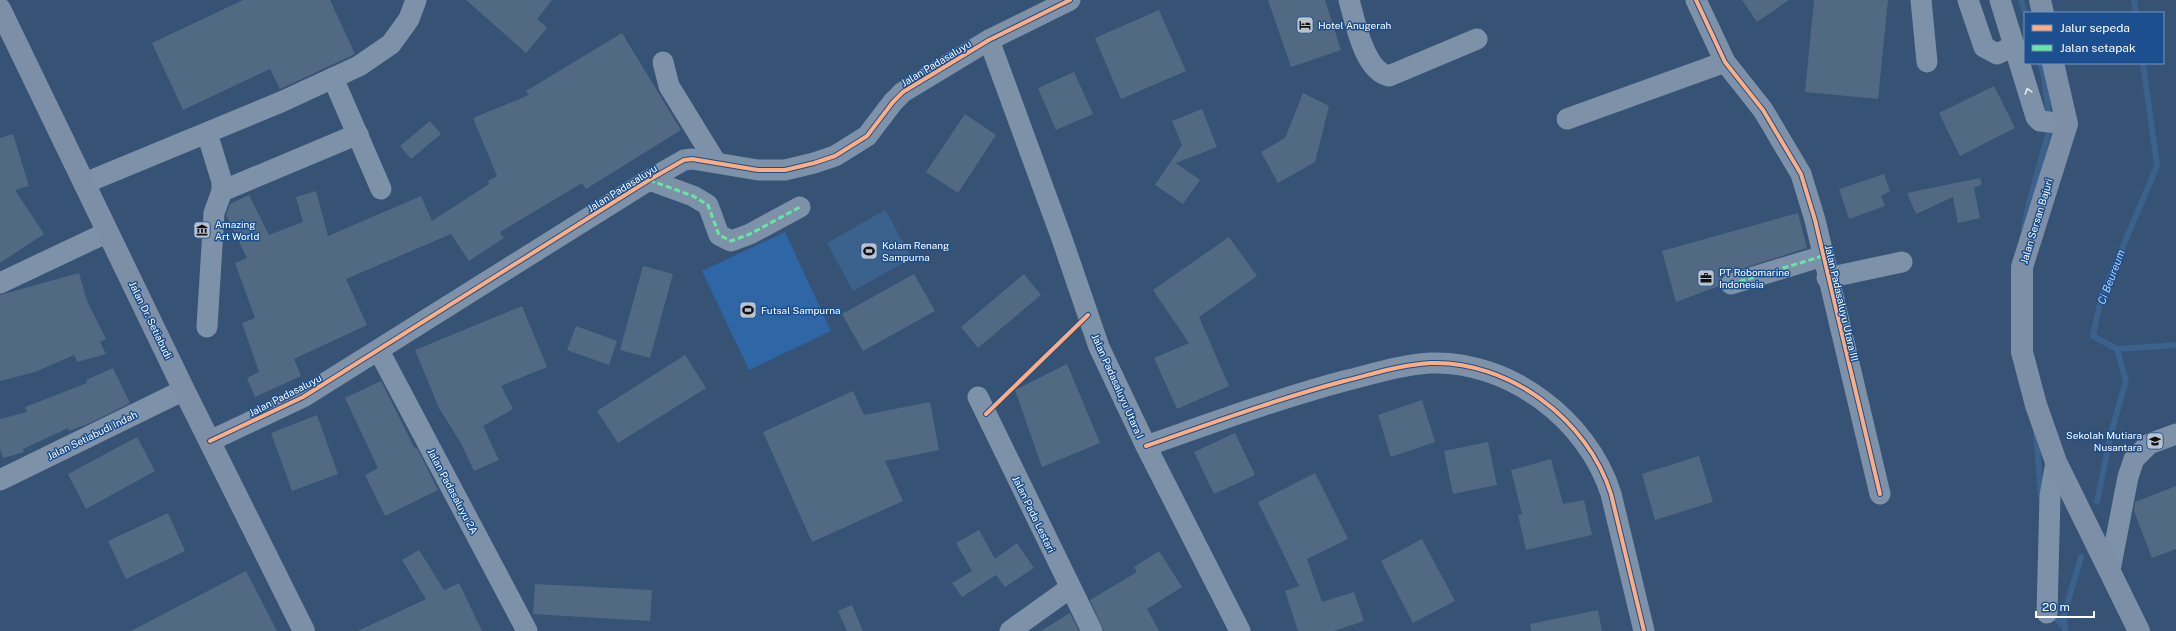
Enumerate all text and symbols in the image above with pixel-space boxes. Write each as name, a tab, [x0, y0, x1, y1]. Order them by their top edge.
legend	[2024, 12, 2164, 64]
hotel icon: Hotel Anugerah	[1295, 15, 1315, 35]
place label: Hotel Anugerah	[1318, 19, 1392, 31]
text: Jalur sepeda	[2060, 21, 2130, 35]
street label: Jalan Padasaluyu	[899, 37, 973, 89]
text: Jalan setapak	[2060, 41, 2136, 55]
one-way arrow	[2024, 88, 2033, 95]
street label: Jalan Padasaluyu	[585, 162, 659, 214]
street label: Jalan Sersan Bajuri	[2017, 177, 2055, 265]
place label: Amazing Art World	[215, 218, 259, 242]
museum icon: Amazing Art World	[192, 220, 212, 240]
place label: Kolam Renang Sampurna	[882, 239, 949, 263]
sports icon: Kolam Renang Sampurna	[859, 241, 879, 261]
street label: Jalan Padasaluyu Utara III	[1823, 244, 1861, 362]
water label: Ci Beureum	[2095, 248, 2127, 306]
place label: PT Robomarine Indonesia	[1719, 266, 1790, 290]
office icon: PT Robomarine Indonesia	[1696, 268, 1716, 288]
street label: Jalan Dr. Setiabudi	[127, 279, 175, 361]
sports icon: Futsal Sampurna	[738, 300, 758, 320]
place label: Futsal Sampurna	[761, 304, 840, 316]
street label: Jalan Padasaluyu Utara I	[1089, 332, 1147, 440]
street label: Jalan Padasaluyu	[247, 371, 323, 418]
street label: Jalan Setiabudi Indah	[45, 408, 139, 462]
place label: Sekolah Mutiara Nusantara	[2066, 429, 2142, 453]
school or university icon: Sekolah Mutiara Nusantara	[2145, 431, 2165, 451]
street label: Jalan Padasaluyu 2A	[425, 446, 481, 536]
street label: Jalan Pada Lestari	[1010, 474, 1058, 554]
scale bar	[2036, 593, 2094, 619]
text: 20 m	[2042, 600, 2070, 614]

